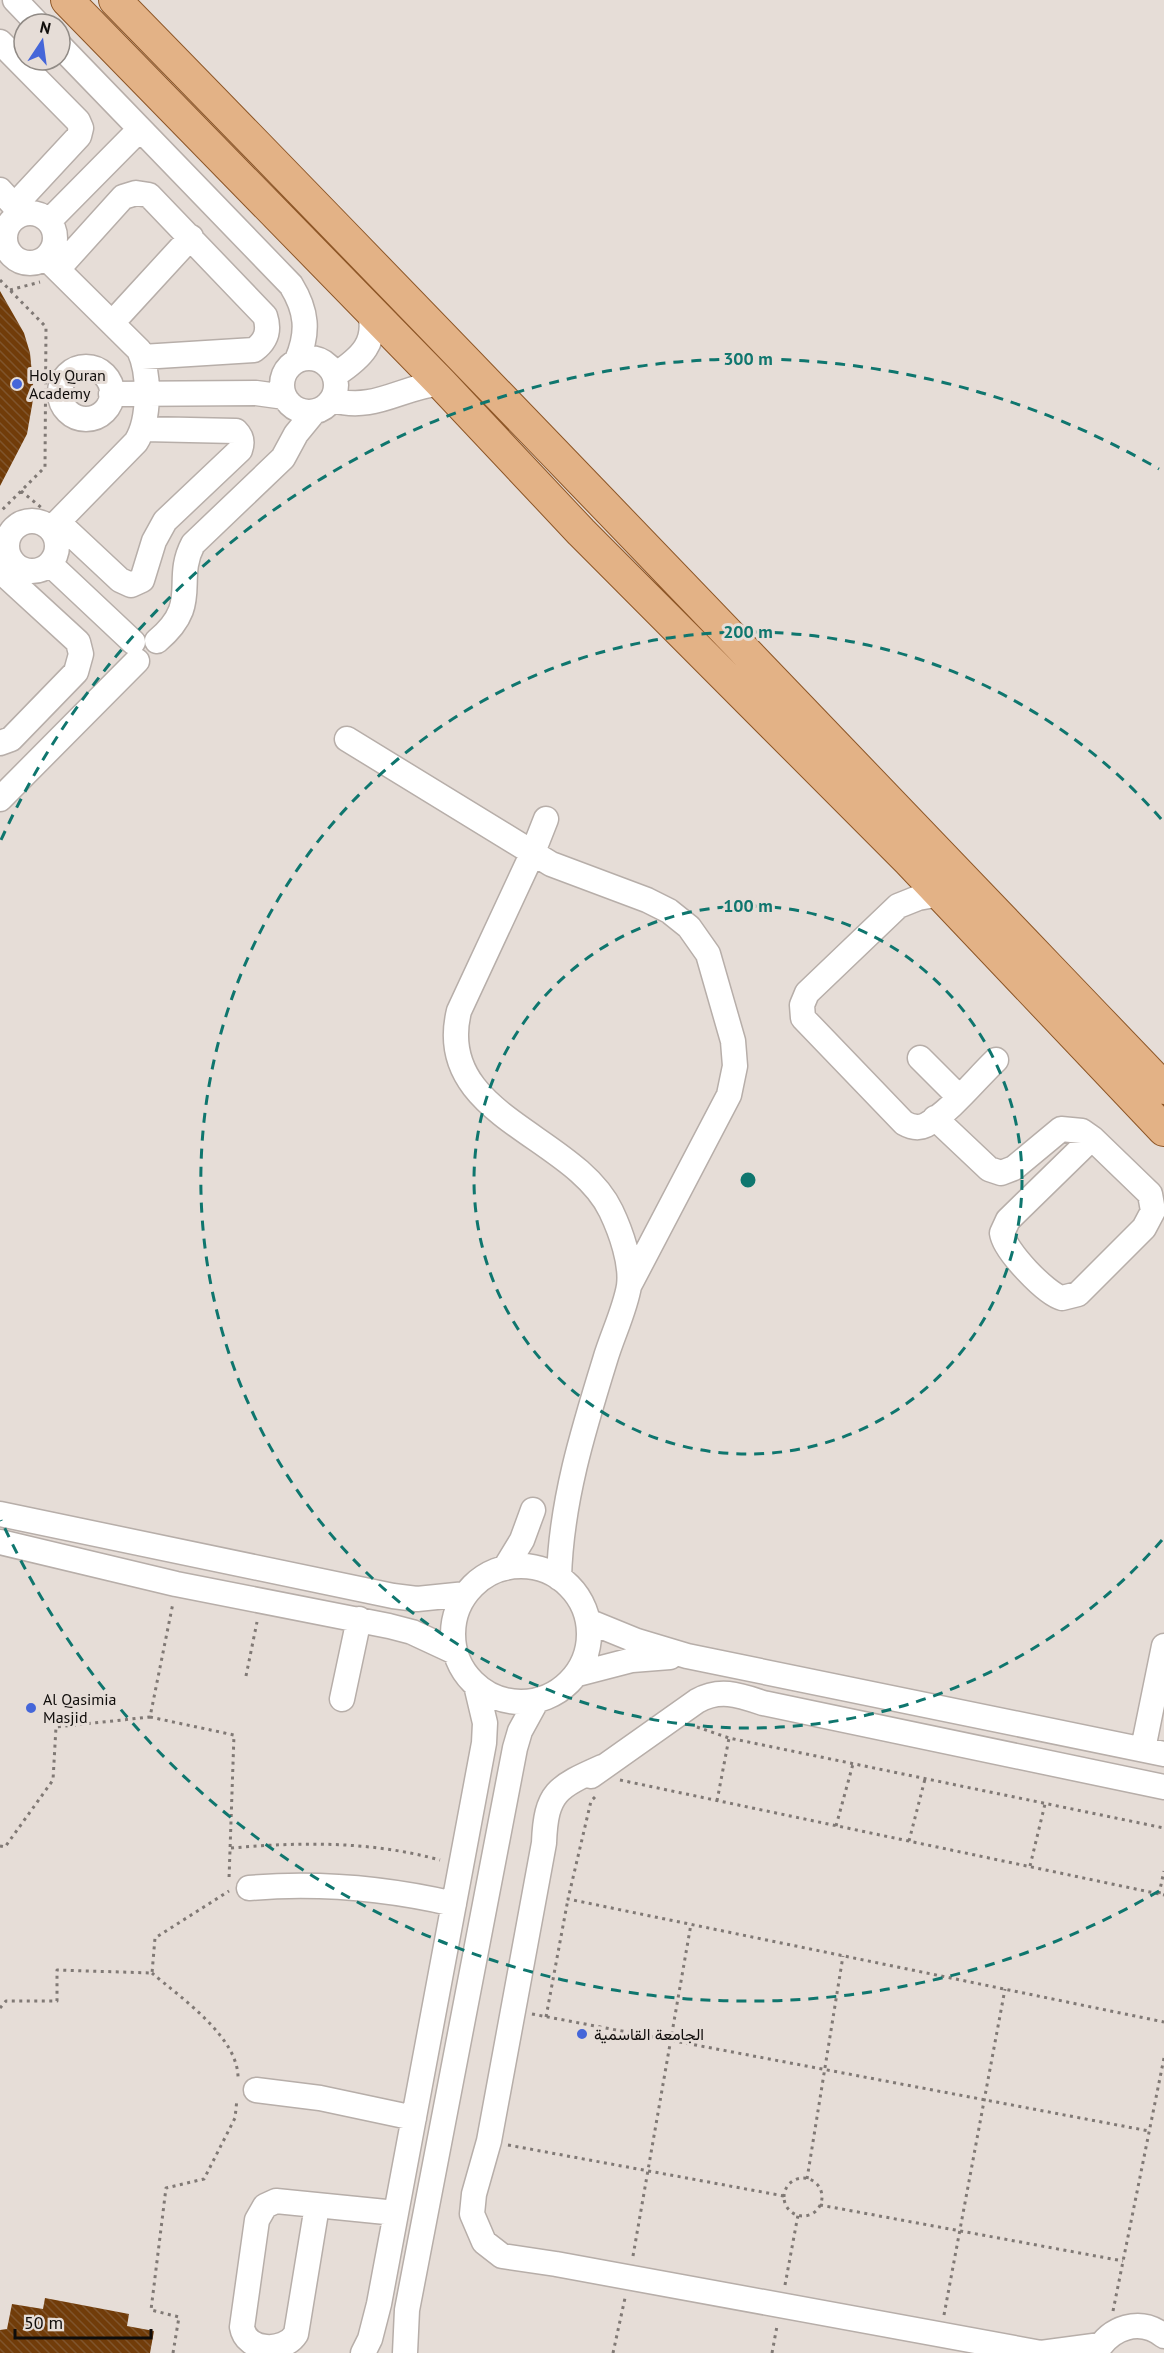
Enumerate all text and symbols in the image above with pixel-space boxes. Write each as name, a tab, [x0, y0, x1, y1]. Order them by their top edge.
north arrow	[12, 12, 72, 72]
text: N	[38, 16, 53, 38]
text: 300 m	[723, 347, 773, 370]
place label: Holy Quran Academy	[29, 365, 106, 403]
marker: Holy Quran Academy	[10, 377, 24, 391]
text: 200 m	[723, 620, 773, 643]
text: 100 m	[723, 894, 773, 917]
centre of rings	[738, 1170, 758, 1190]
place label: Al Qasimia Masjid	[43, 1689, 116, 1727]
marker: Al Qasimia Masjid	[24, 1701, 38, 1715]
place label: الجامعة القاسمية	[594, 2024, 704, 2044]
marker: الجامعة القاسمية	[575, 2027, 589, 2041]
scale bar	[15, 2302, 152, 2340]
text: 50 m	[24, 2311, 63, 2334]

